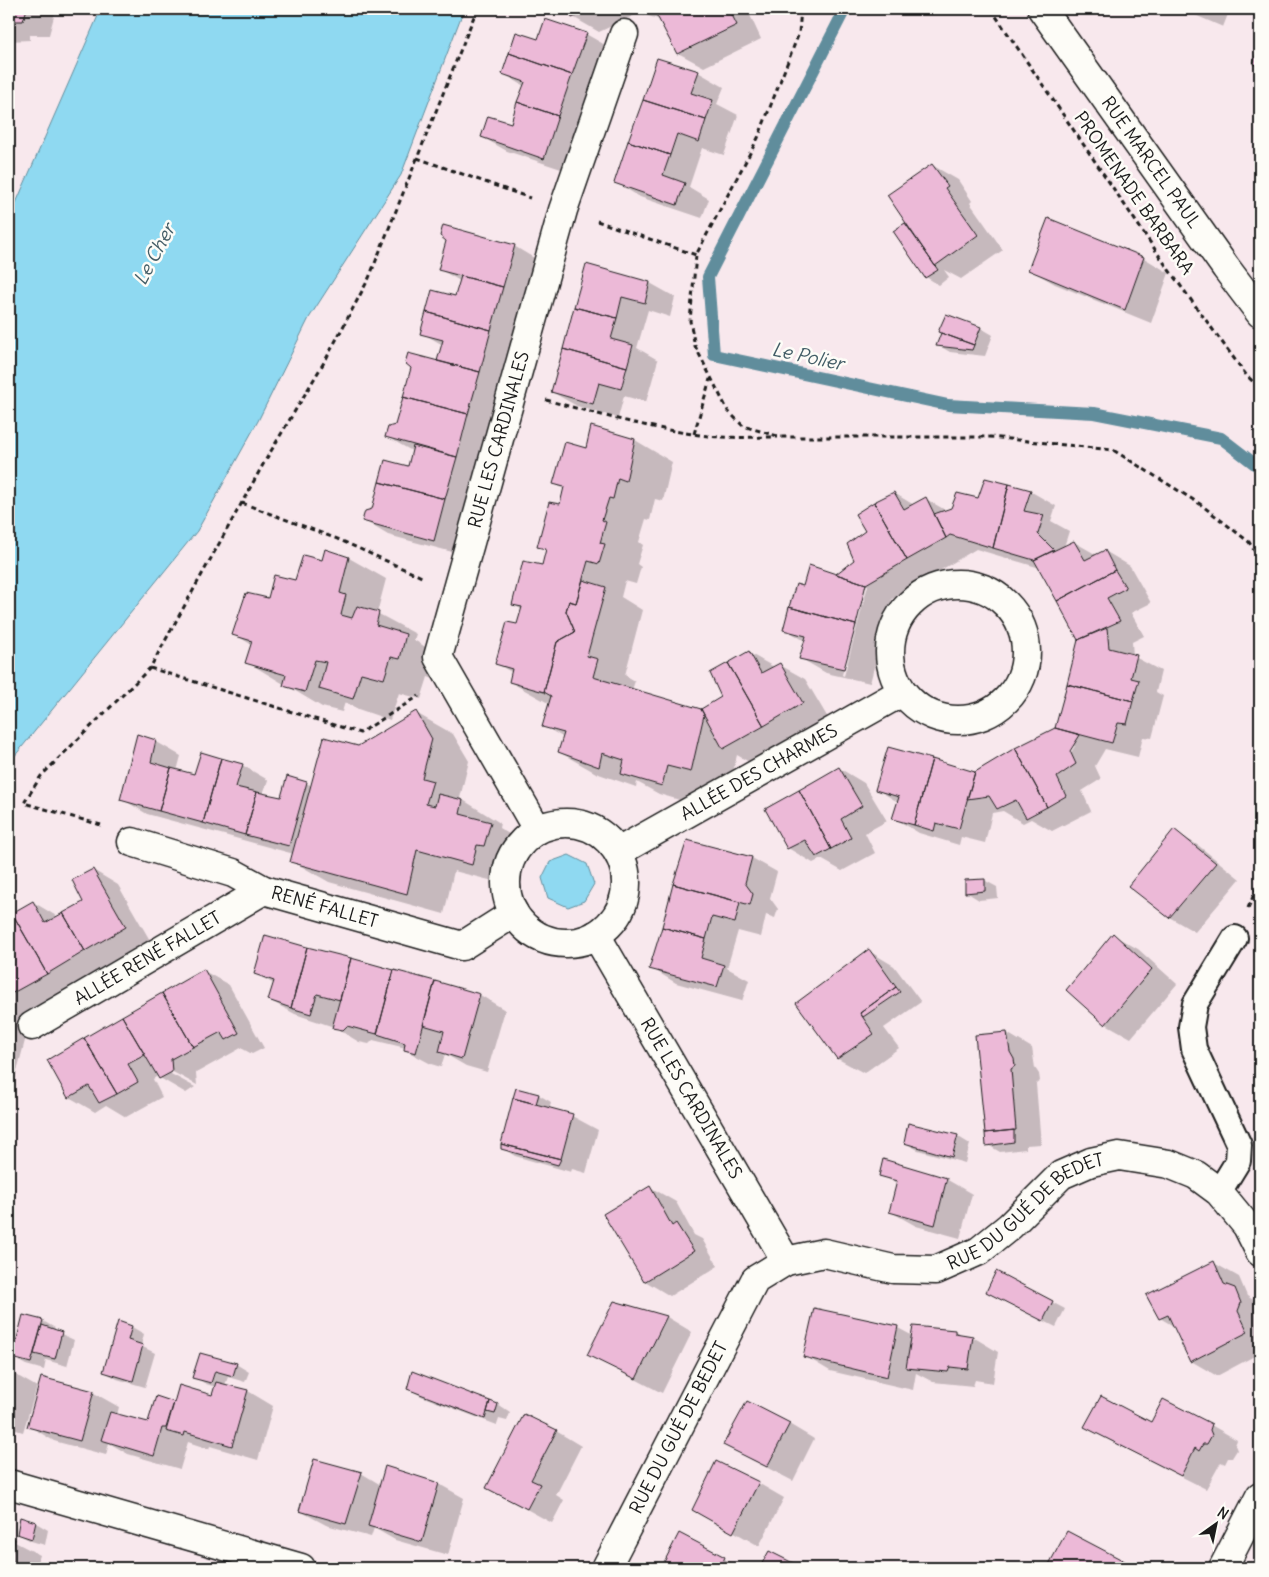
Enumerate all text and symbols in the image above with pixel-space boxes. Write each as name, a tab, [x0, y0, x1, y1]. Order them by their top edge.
street label: RUE MARCEL PAUL	[1097, 92, 1206, 233]
street label: PROMENADE BARBARA	[1069, 107, 1199, 279]
water label: Le Cher	[128, 217, 181, 289]
water label: Le Polier	[770, 337, 848, 376]
street label: RUE LES CARDINALES	[463, 349, 534, 531]
street label: ALLÉE DES CHARMES	[676, 719, 842, 825]
street label: RENÉ FALLET	[269, 881, 381, 933]
street label: ALLÉE RENÉ FALLET	[70, 906, 225, 1010]
street label: RUE LES CARDINALES	[636, 1013, 748, 1183]
street label: RUE DU GUÉ DE BEDET	[943, 1148, 1106, 1275]
street label: RUE DU GUÉ DE BEDET	[624, 1337, 732, 1518]
north arrow	[1192, 1500, 1242, 1550]
text: N	[1214, 1503, 1232, 1523]

